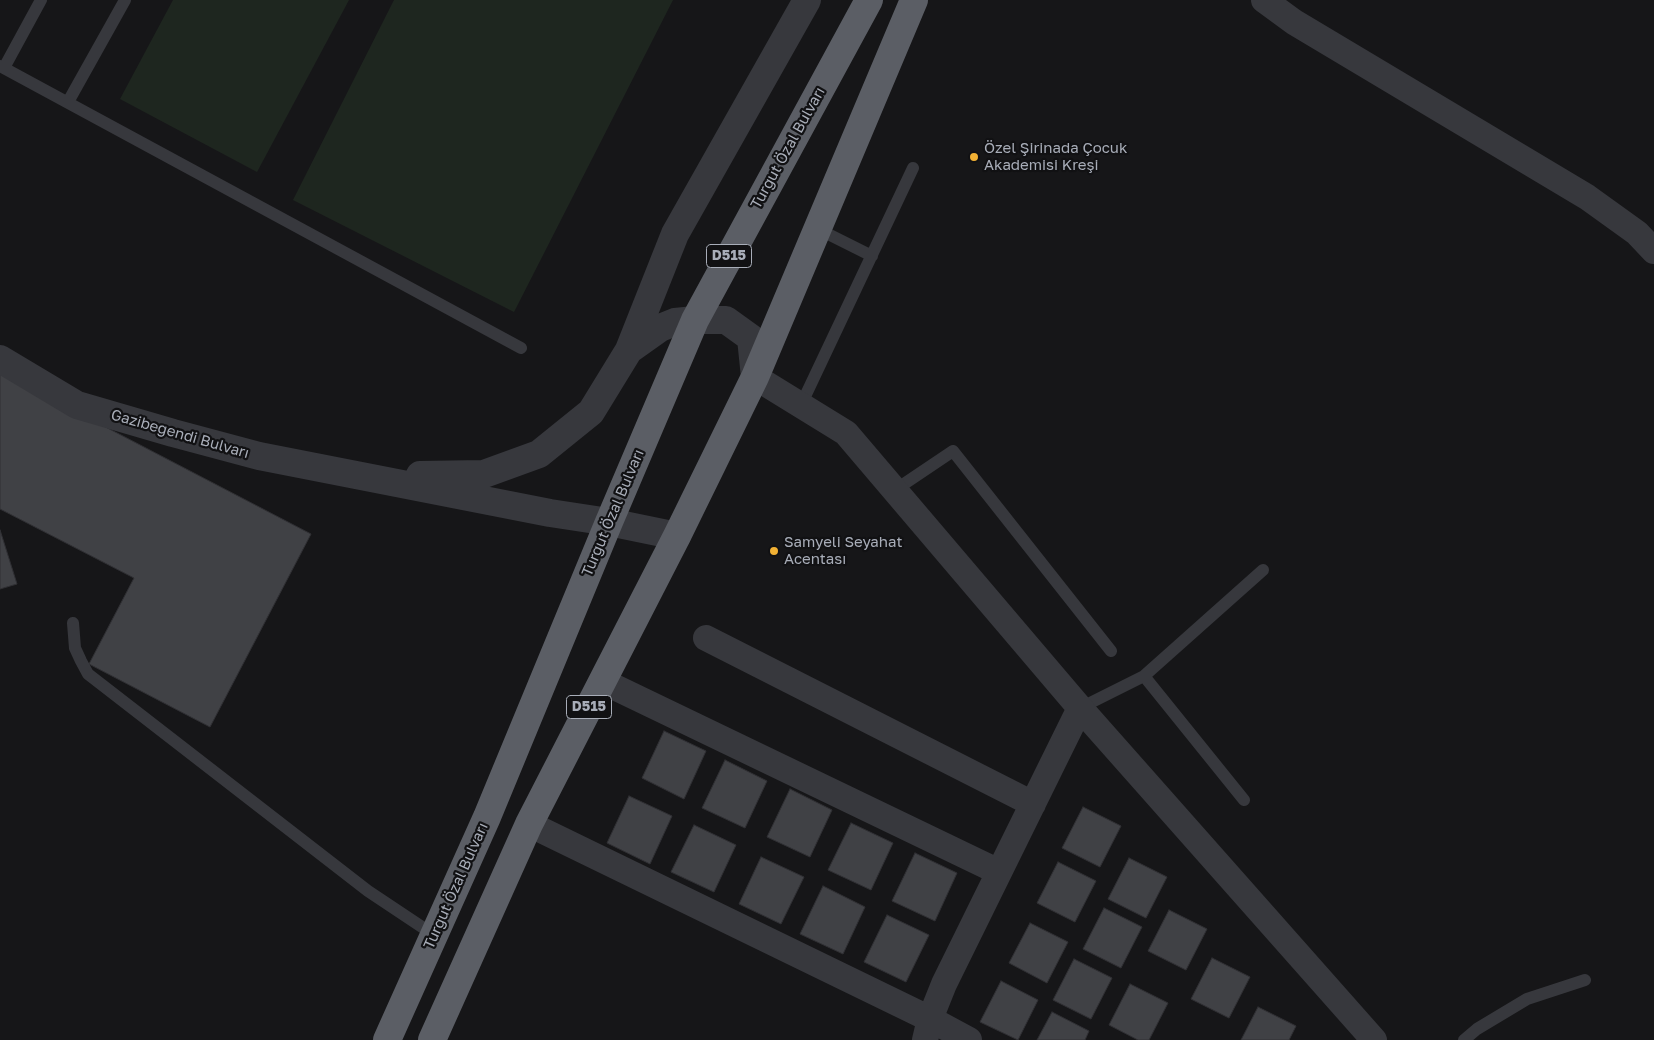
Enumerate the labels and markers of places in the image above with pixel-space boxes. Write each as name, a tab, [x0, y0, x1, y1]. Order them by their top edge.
place label: Özel Şirinada Çocuk Akademisi Kreşi	[984, 139, 1127, 174]
marker: Özel Şirinada Çocuk Akademisi Kreşi	[968, 151, 980, 163]
place label: Samyeli Seyahat Acentası	[784, 533, 902, 568]
marker: Samyeli Seyahat Acentası	[768, 545, 780, 557]

